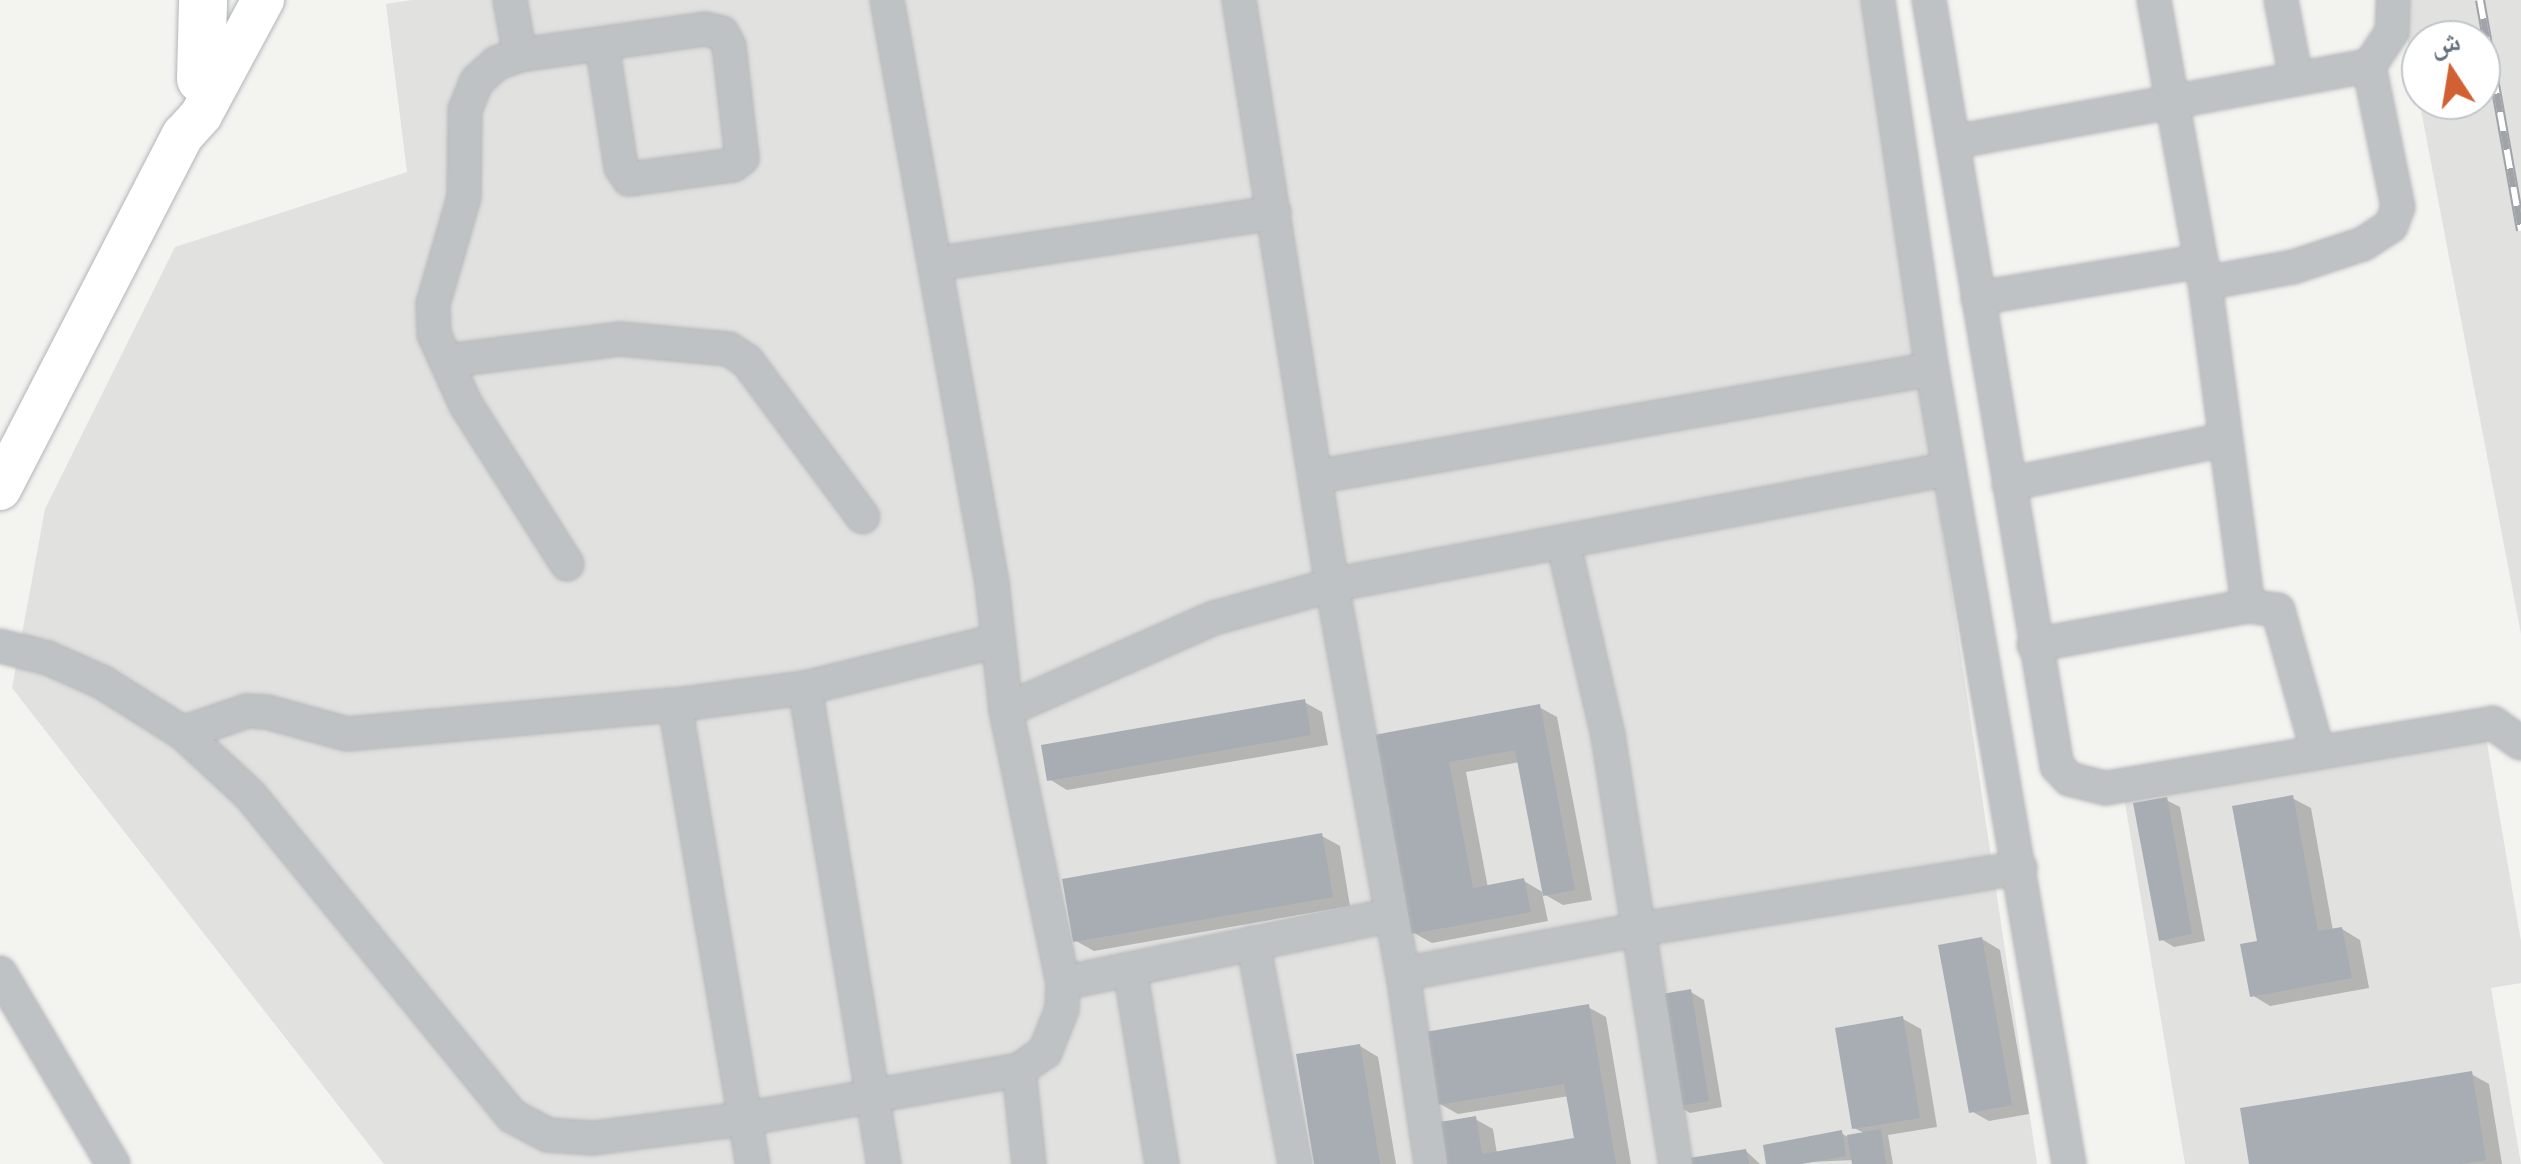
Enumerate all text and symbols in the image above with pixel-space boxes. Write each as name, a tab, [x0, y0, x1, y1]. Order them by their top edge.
north arrow	[2401, 20, 2501, 120]
text: ش	[2427, 23, 2463, 62]

